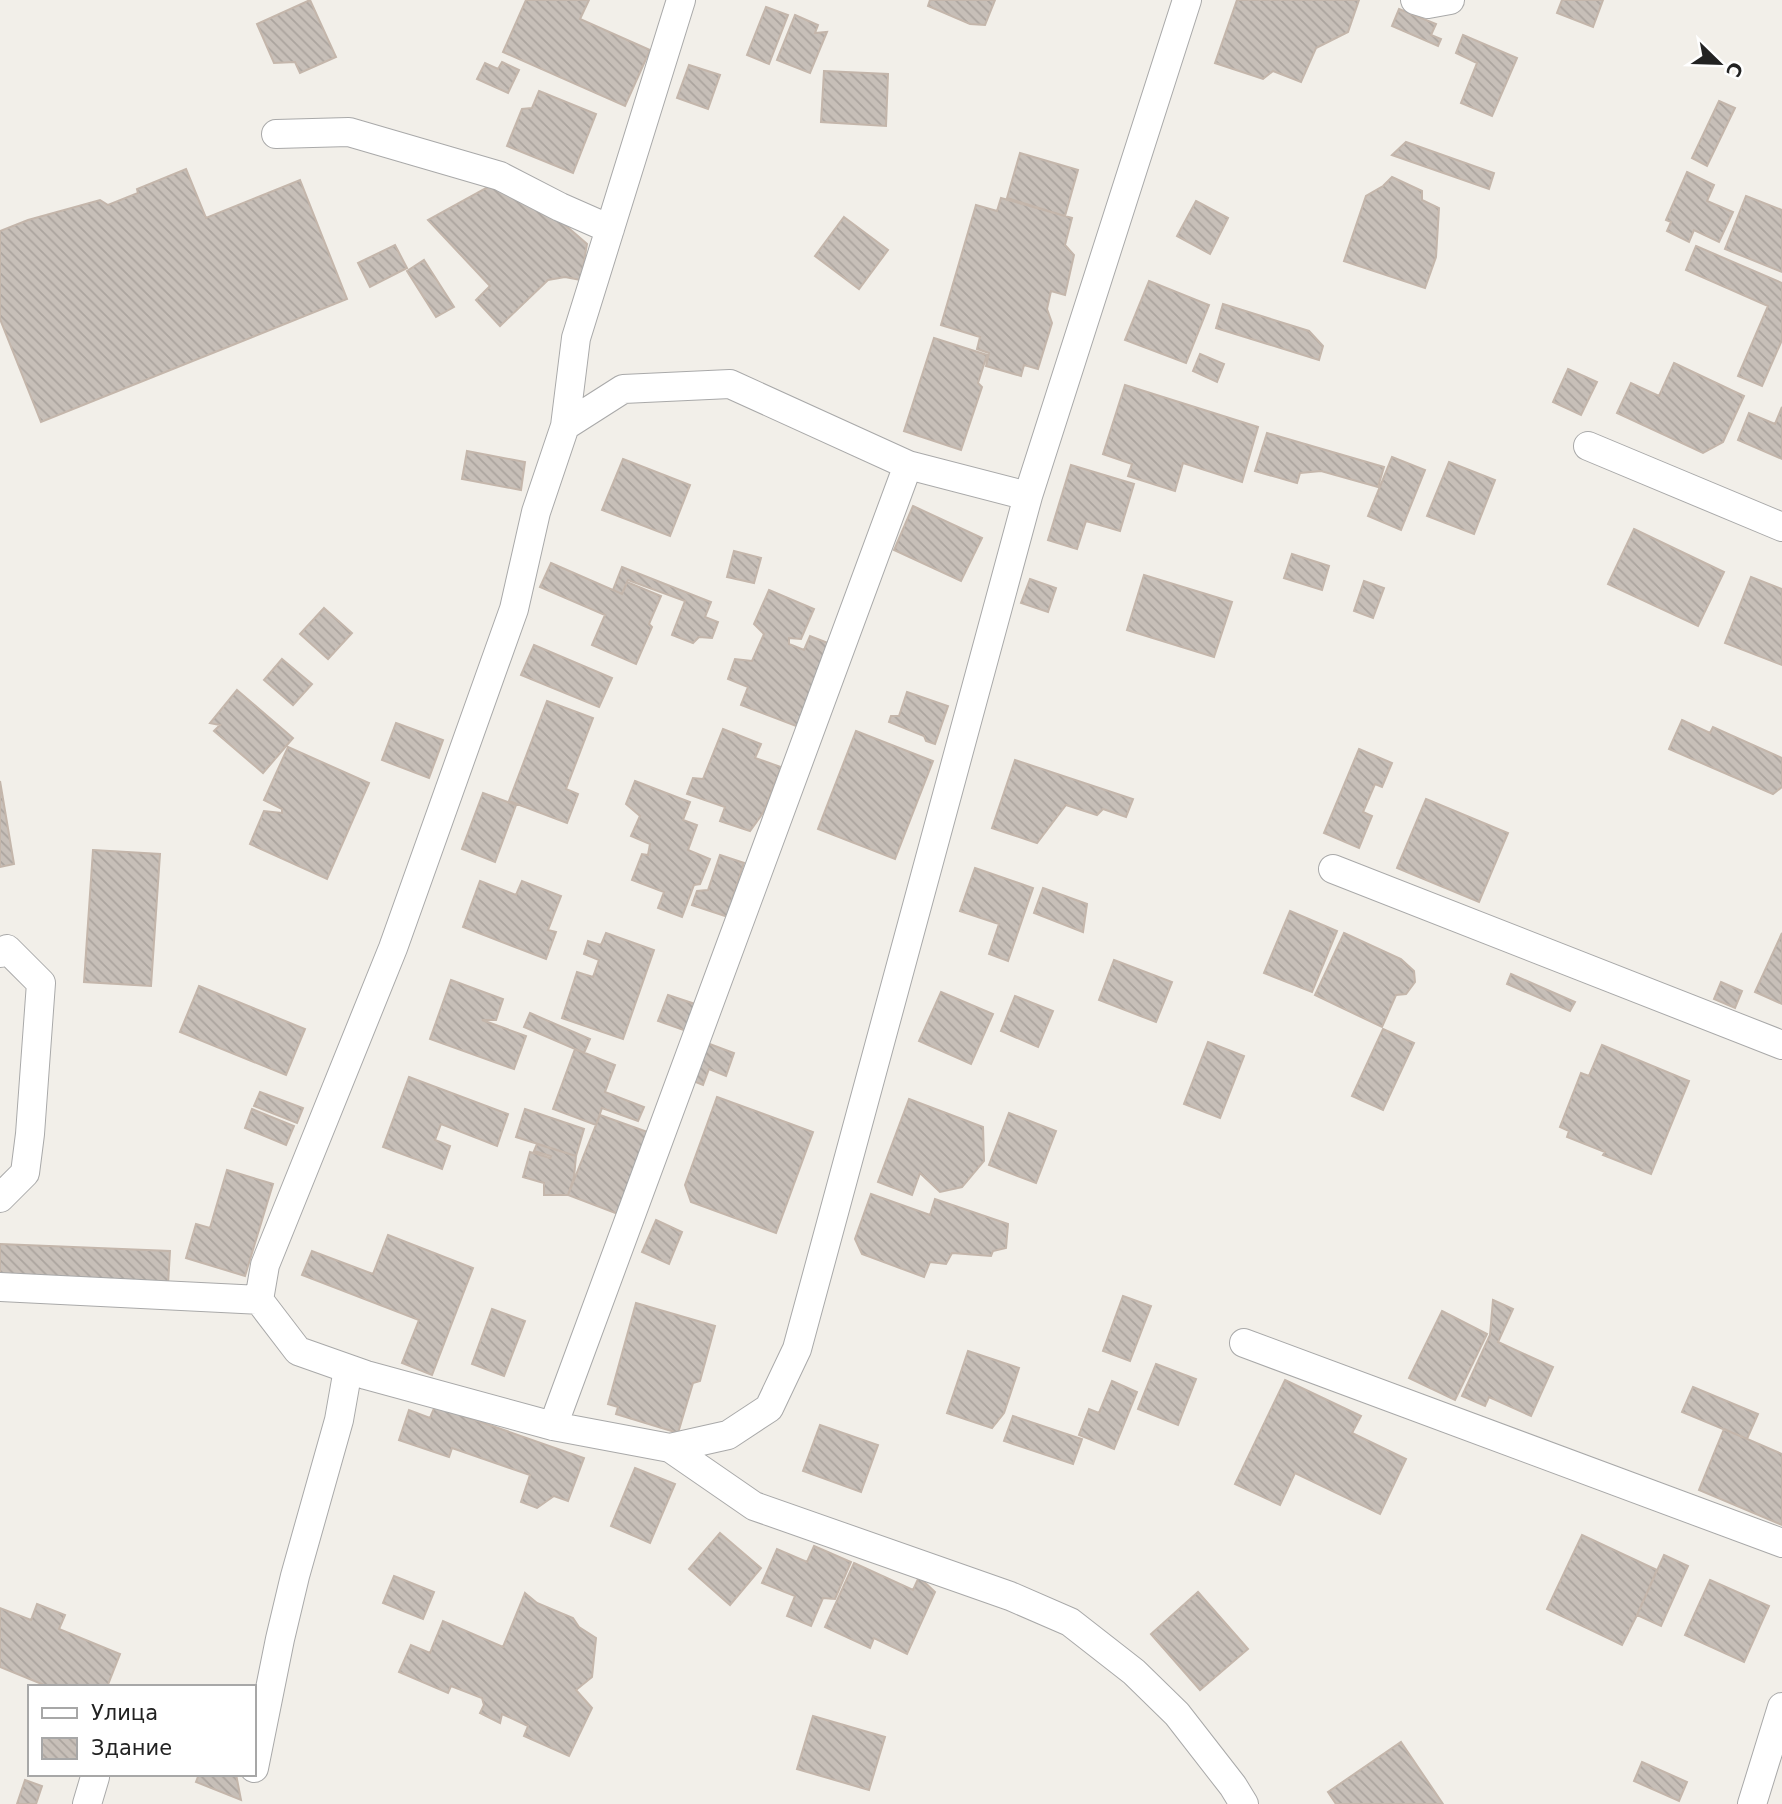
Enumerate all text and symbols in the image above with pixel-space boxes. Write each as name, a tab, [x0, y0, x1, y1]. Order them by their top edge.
north arrow	[1684, 28, 1754, 98]
text: С	[1722, 59, 1748, 80]
legend	[28, 1685, 256, 1776]
text: Улица	[91, 1701, 158, 1725]
text: Здание	[91, 1736, 172, 1760]

